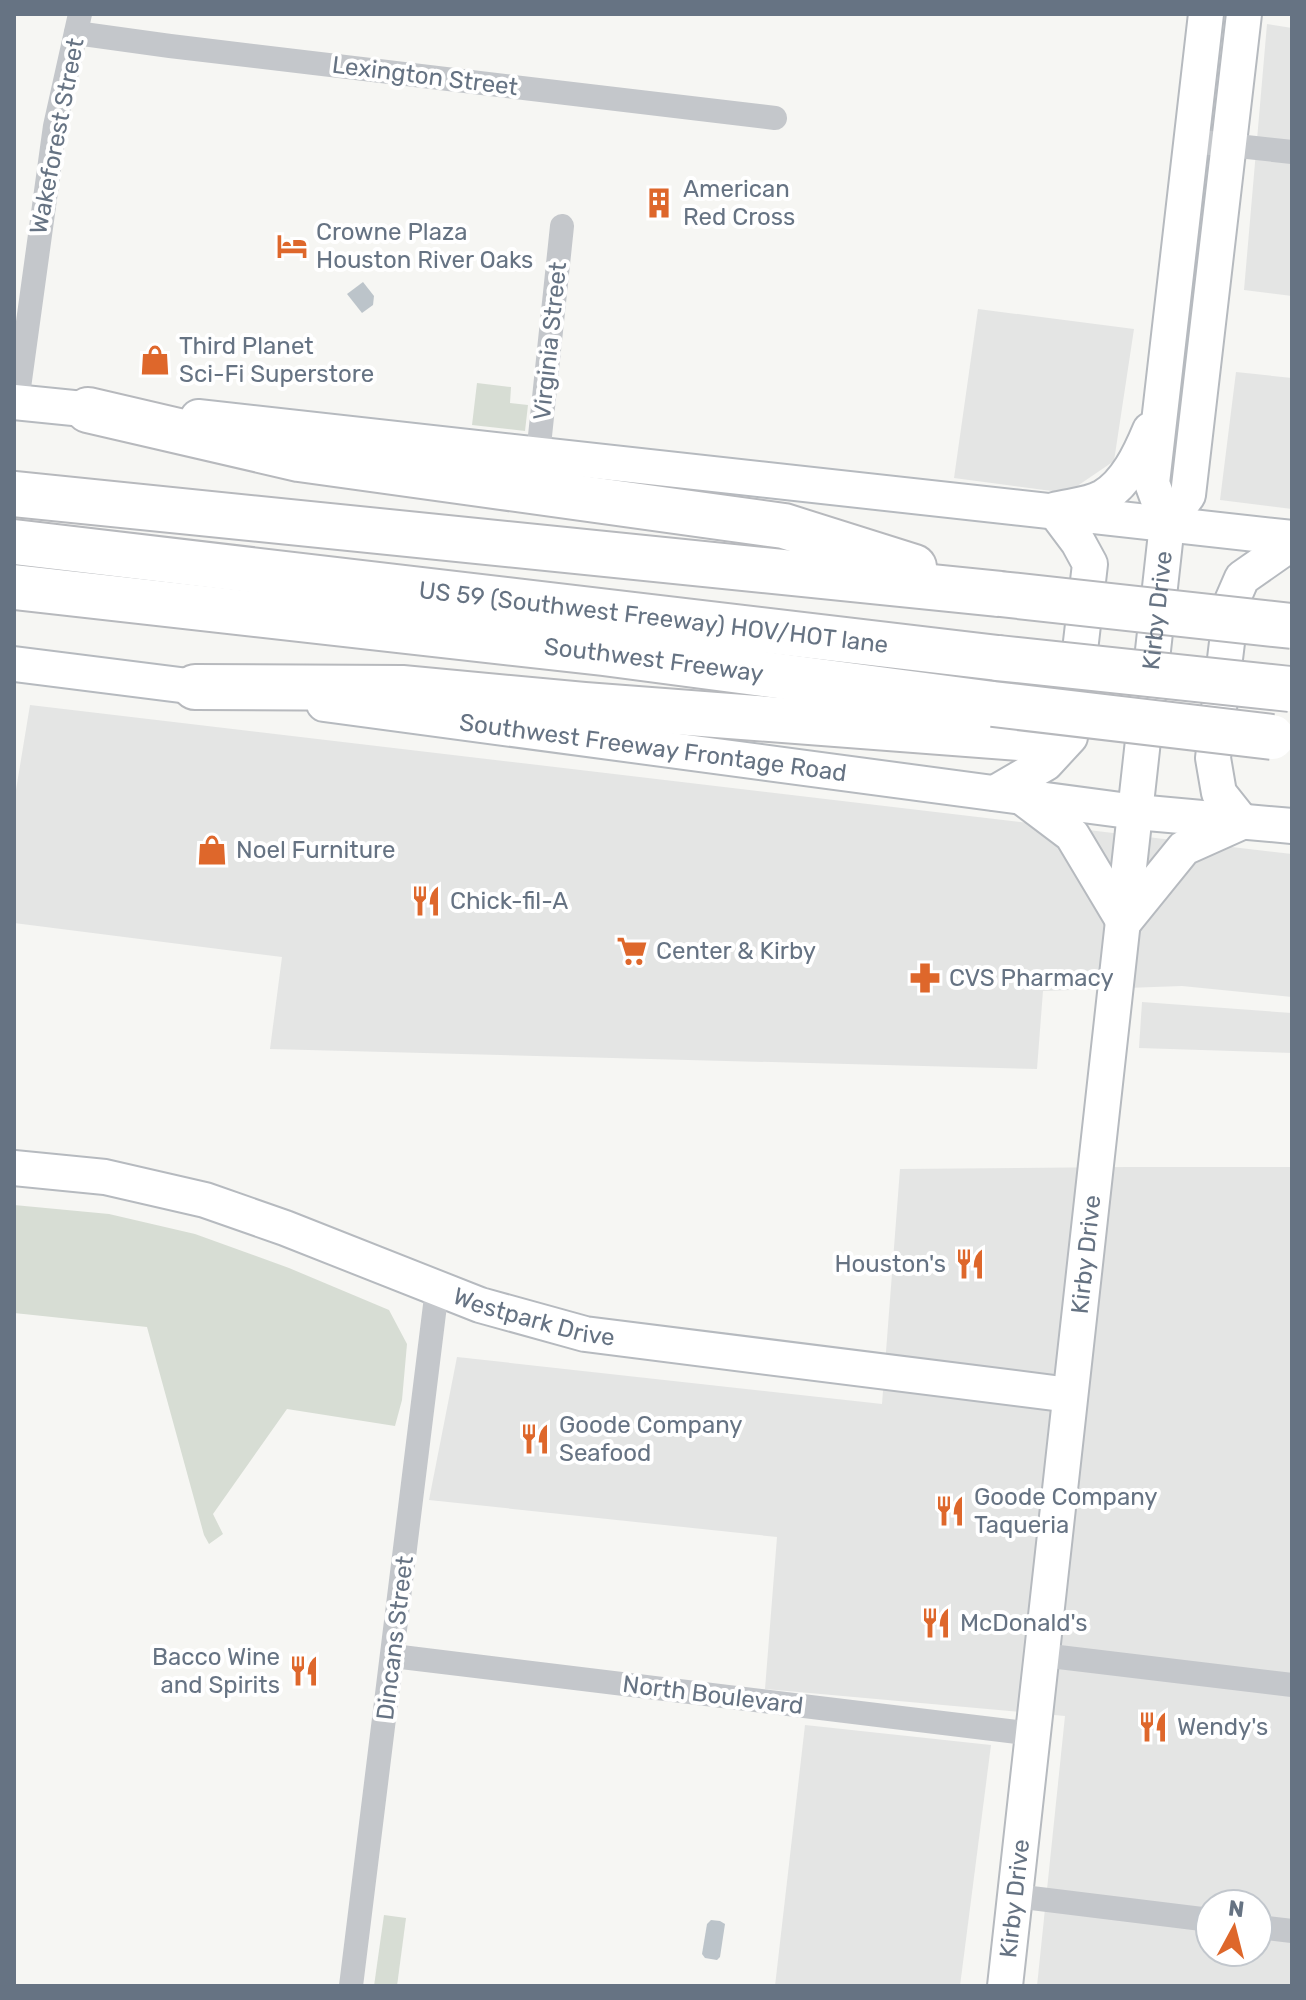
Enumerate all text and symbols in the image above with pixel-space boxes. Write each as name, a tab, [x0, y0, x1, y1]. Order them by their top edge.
street label: Wakeforest Street	[24, 36, 90, 236]
street label: Lexington Street	[330, 51, 520, 101]
place label: American Red Cross	[683, 175, 795, 231]
building icon: American Red Cross	[642, 186, 676, 220]
place label: Crowne Plaza Houston River Oaks	[316, 218, 533, 274]
hotel icon: Crowne Plaza Houston River Oaks	[275, 229, 309, 263]
street label: Virginia Street	[528, 260, 572, 422]
place label: Third Planet Sci-Fi Superstore	[179, 332, 374, 388]
shop icon: Third Planet Sci-Fi Superstore	[138, 343, 172, 377]
street label: Kirby Drive	[1137, 549, 1178, 671]
street label: US 59 (Southwest Freeway) HOV/HOT lane	[417, 574, 889, 660]
street label: Southwest Freeway	[542, 632, 764, 688]
street label: Southwest Freeway Frontage Road	[458, 708, 848, 787]
shop icon: Noel Furniture	[195, 833, 229, 867]
place label: Noel Furniture	[236, 836, 395, 864]
restaurant icon: Chick-fil-A	[409, 884, 443, 918]
place label: Chick-fil-A	[450, 887, 568, 915]
supermarket icon: Center & Kirby	[615, 934, 649, 968]
place label: Center & Kirby	[656, 937, 816, 965]
pharmacy icon: CVS Pharmacy	[908, 961, 942, 995]
place label: CVS Pharmacy	[949, 964, 1114, 992]
street label: Kirby Drive	[1066, 1194, 1107, 1315]
restaurant icon: Houston's	[953, 1247, 987, 1281]
place label: Houston's	[834, 1250, 946, 1278]
street label: Westpark Drive	[449, 1282, 616, 1352]
place label: Goode Company Seafood	[559, 1411, 743, 1467]
restaurant icon: Goode Company Seafood	[518, 1422, 552, 1456]
place label: Goode Company Taqueria	[974, 1483, 1158, 1539]
restaurant icon: Goode Company Taqueria	[933, 1494, 967, 1528]
street label: Dincans Street	[371, 1554, 419, 1722]
restaurant icon: McDonald's	[919, 1606, 953, 1640]
place label: McDonald's	[960, 1609, 1087, 1637]
place label: Bacco Wine and Spirits	[152, 1643, 280, 1699]
restaurant icon: Bacco Wine and Spirits	[287, 1654, 321, 1688]
street label: North Boulevard	[621, 1670, 805, 1720]
restaurant icon: Wendy's	[1136, 1710, 1170, 1744]
place label: Wendy's	[1177, 1713, 1268, 1741]
street label: Kirby Drive	[994, 1838, 1035, 1959]
north arrow	[1194, 1888, 1274, 1968]
text: N	[1227, 1894, 1246, 1923]

